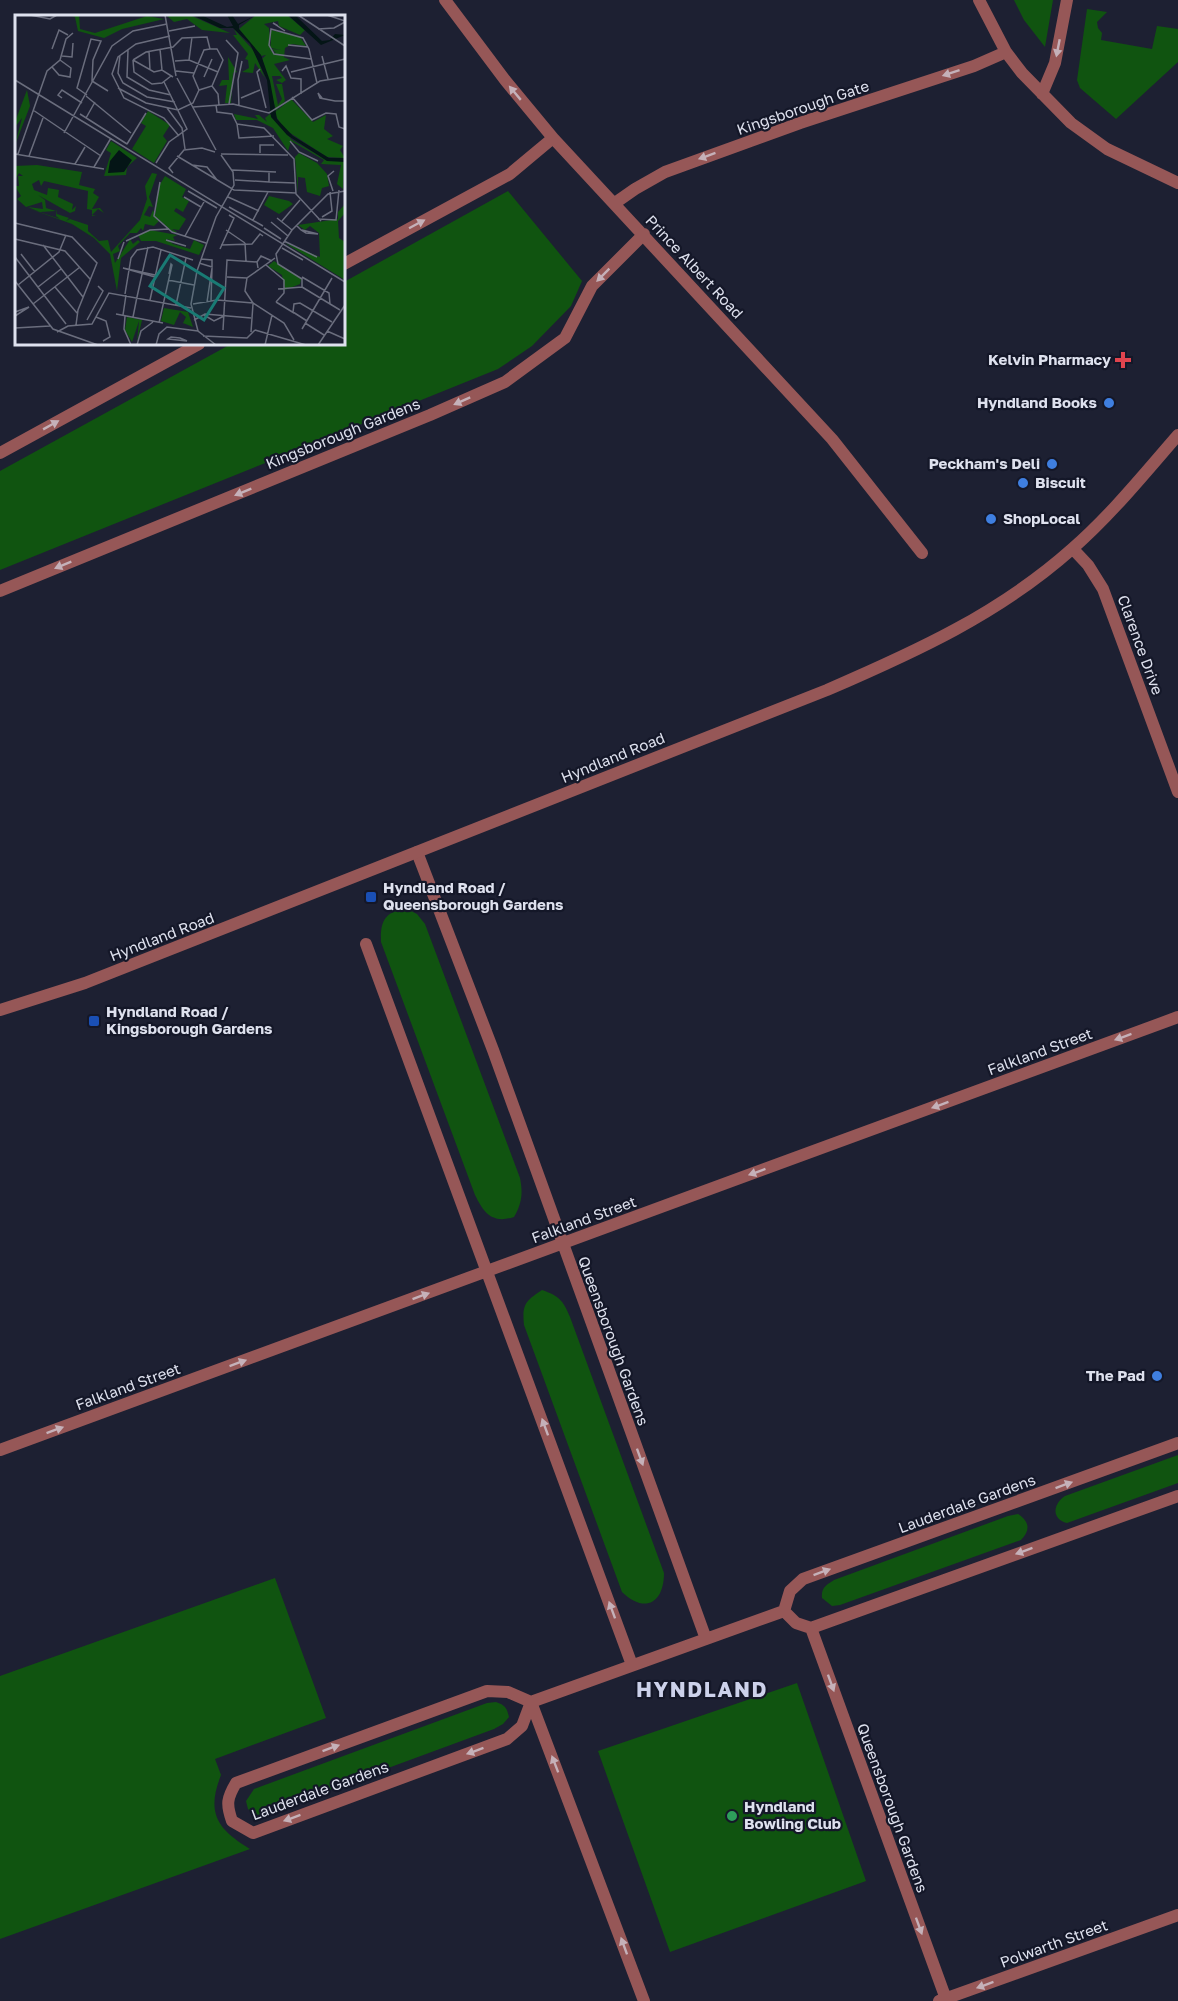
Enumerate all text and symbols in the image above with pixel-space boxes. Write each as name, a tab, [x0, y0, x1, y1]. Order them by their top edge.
inset map	[15, 15, 345, 345]
one-way arrow	[1053, 39, 1062, 58]
one-way arrow	[942, 69, 960, 79]
street label: Kingsborough Gate	[734, 76, 871, 138]
one-way arrow	[509, 86, 522, 101]
one-way arrow	[698, 152, 716, 162]
street label: Prince Albert Road	[642, 211, 747, 322]
one-way arrow	[409, 219, 426, 229]
one-way arrow	[596, 268, 610, 282]
place label: Kelvin Pharmacy	[988, 350, 1111, 368]
marker: Kelvin Pharmacy	[1116, 353, 1130, 367]
place label: Hyndland Books	[977, 393, 1097, 411]
street label: Kingsborough Gardens	[263, 394, 422, 472]
marker: Hyndland Books	[1102, 396, 1116, 410]
one-way arrow	[453, 397, 471, 406]
one-way arrow	[43, 420, 60, 430]
place label: Peckham's Deli	[929, 454, 1040, 472]
marker: Peckham's Deli	[1045, 457, 1059, 471]
place label: Biscuit	[1035, 473, 1086, 491]
marker: Biscuit	[1016, 476, 1030, 490]
one-way arrow	[234, 488, 252, 497]
place label: ShopLocal	[1003, 509, 1080, 527]
marker: ShopLocal	[984, 512, 998, 526]
one-way arrow	[53, 561, 71, 571]
street label: Clarence Drive	[1115, 592, 1167, 697]
street label: Hyndland Road	[558, 728, 667, 786]
place label: Hyndland Road / Queensborough Gardens	[383, 878, 563, 913]
marker: Hyndland Road / Queensborough Gardens	[364, 890, 378, 904]
street label: Hyndland Road	[107, 908, 216, 964]
place label: Hyndland Road / Kingsborough Gardens	[106, 1002, 272, 1037]
marker: Hyndland Road / Kingsborough Gardens	[87, 1014, 101, 1028]
street label: Falkland Street	[985, 1024, 1095, 1078]
one-way arrow	[1114, 1033, 1132, 1043]
one-way arrow	[931, 1101, 949, 1110]
one-way arrow	[748, 1168, 766, 1178]
street label: Falkland Street	[529, 1192, 639, 1246]
street label: Queensborough Gardens	[575, 1254, 653, 1428]
one-way arrow	[412, 1291, 430, 1300]
one-way arrow	[229, 1357, 247, 1367]
street label: Falkland Street	[73, 1359, 183, 1413]
place label: The Pad	[1086, 1366, 1145, 1384]
marker: The Pad	[1150, 1369, 1164, 1383]
one-way arrow	[540, 1418, 550, 1436]
one-way arrow	[46, 1424, 64, 1434]
one-way arrow	[636, 1448, 645, 1466]
street label: Lauderdale Gardens	[896, 1470, 1038, 1536]
one-way arrow	[1055, 1479, 1073, 1489]
one-way arrow	[1015, 1547, 1033, 1557]
one-way arrow	[813, 1567, 831, 1577]
one-way arrow	[607, 1601, 616, 1619]
one-way arrow	[826, 1675, 836, 1693]
district label: HYNDLAND	[636, 1676, 768, 1702]
street label: Queensborough Gardens	[854, 1721, 932, 1895]
one-way arrow	[322, 1743, 340, 1752]
one-way arrow	[466, 1746, 484, 1756]
one-way arrow	[550, 1755, 559, 1773]
street label: Lauderdale Gardens	[249, 1757, 391, 1823]
place label: Hyndland Bowling Club	[744, 1797, 841, 1832]
marker: Hyndland Bowling Club	[725, 1809, 739, 1823]
one-way arrow	[283, 1814, 301, 1824]
street label: Polwarth Street	[997, 1915, 1110, 1971]
one-way arrow	[915, 1917, 924, 1935]
one-way arrow	[619, 1937, 629, 1955]
one-way arrow	[975, 1980, 993, 1990]

